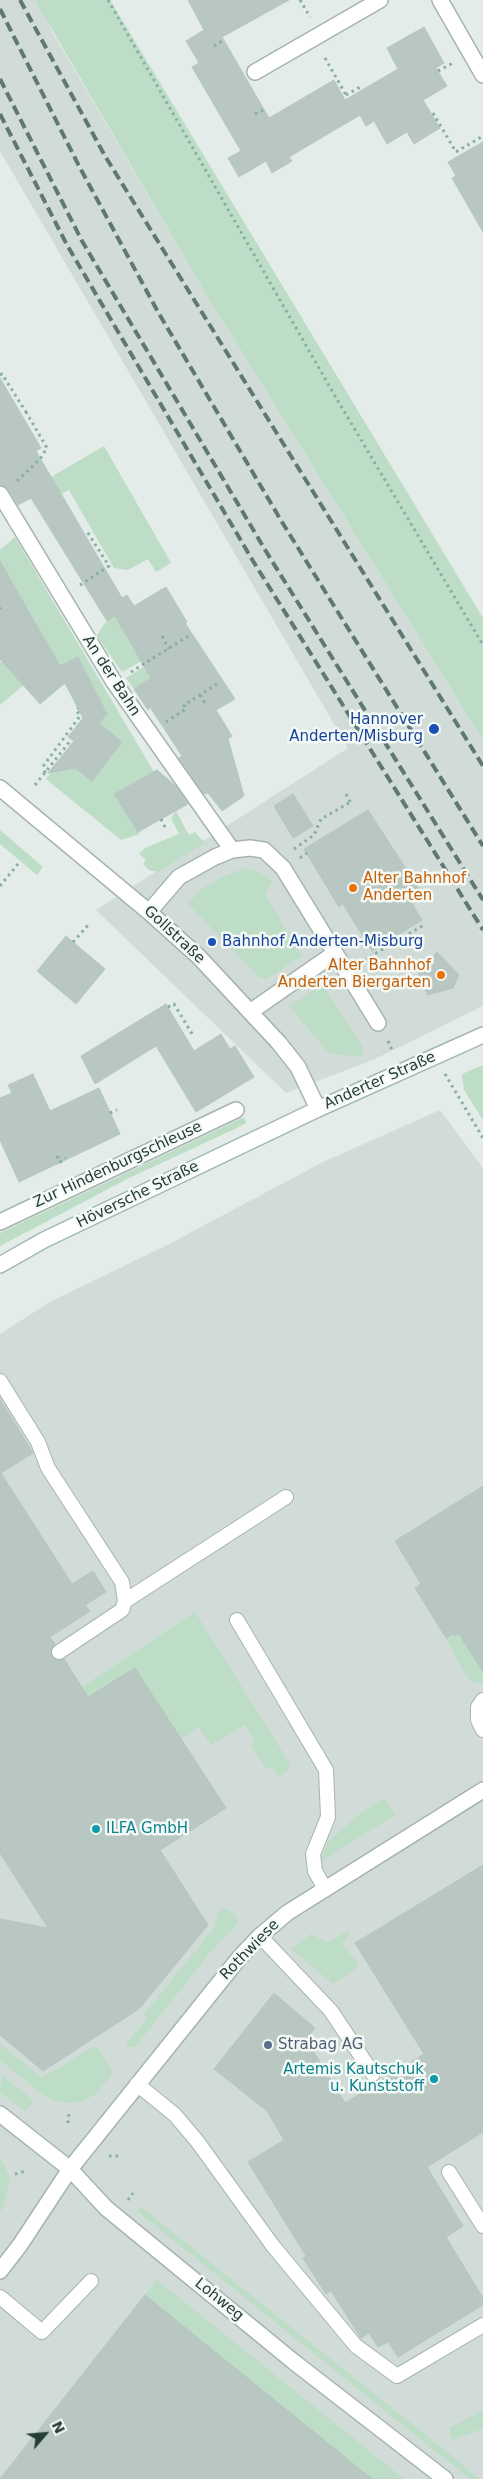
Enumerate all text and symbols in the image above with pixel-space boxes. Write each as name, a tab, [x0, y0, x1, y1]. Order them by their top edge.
street label: An der Bahn	[78, 632, 144, 720]
place label: Hannover Anderten/Misburg	[289, 711, 423, 746]
marker: Hannover Anderten/Misburg	[427, 722, 441, 736]
place label: Alter Bahnhof Anderten	[363, 870, 466, 905]
marker: Alter Bahnhof Anderten	[347, 882, 359, 894]
street label: Gollstraße	[140, 902, 208, 968]
place label: Bahnhof Anderten-Misburg	[222, 933, 423, 951]
marker: Bahnhof Anderten-Misburg	[206, 936, 218, 948]
place label: Alter Bahnhof Anderten Biergarten	[278, 957, 431, 992]
marker: Alter Bahnhof Anderten Biergarten	[435, 969, 447, 981]
street label: Anderter Straße	[321, 1048, 439, 1114]
street label: Zur Hindenburgschleuse	[31, 1118, 205, 1212]
street label: Höversche Straße	[74, 1158, 202, 1232]
place label: ILFA GmbH	[106, 1820, 188, 1838]
marker: ILFA GmbH	[90, 1823, 102, 1835]
street label: Rothwiese	[217, 1916, 283, 1984]
place label: Strabag AG	[278, 2036, 363, 2054]
marker: Strabag AG	[262, 2039, 274, 2051]
place label: Artemis Kautschuk u. Kunststoff	[283, 2061, 424, 2096]
marker: Artemis Kautschuk u. Kunststoff	[428, 2073, 440, 2085]
street label: Lohweg	[191, 2275, 247, 2325]
north arrow	[20, 2409, 70, 2459]
text: N	[49, 2418, 68, 2436]

